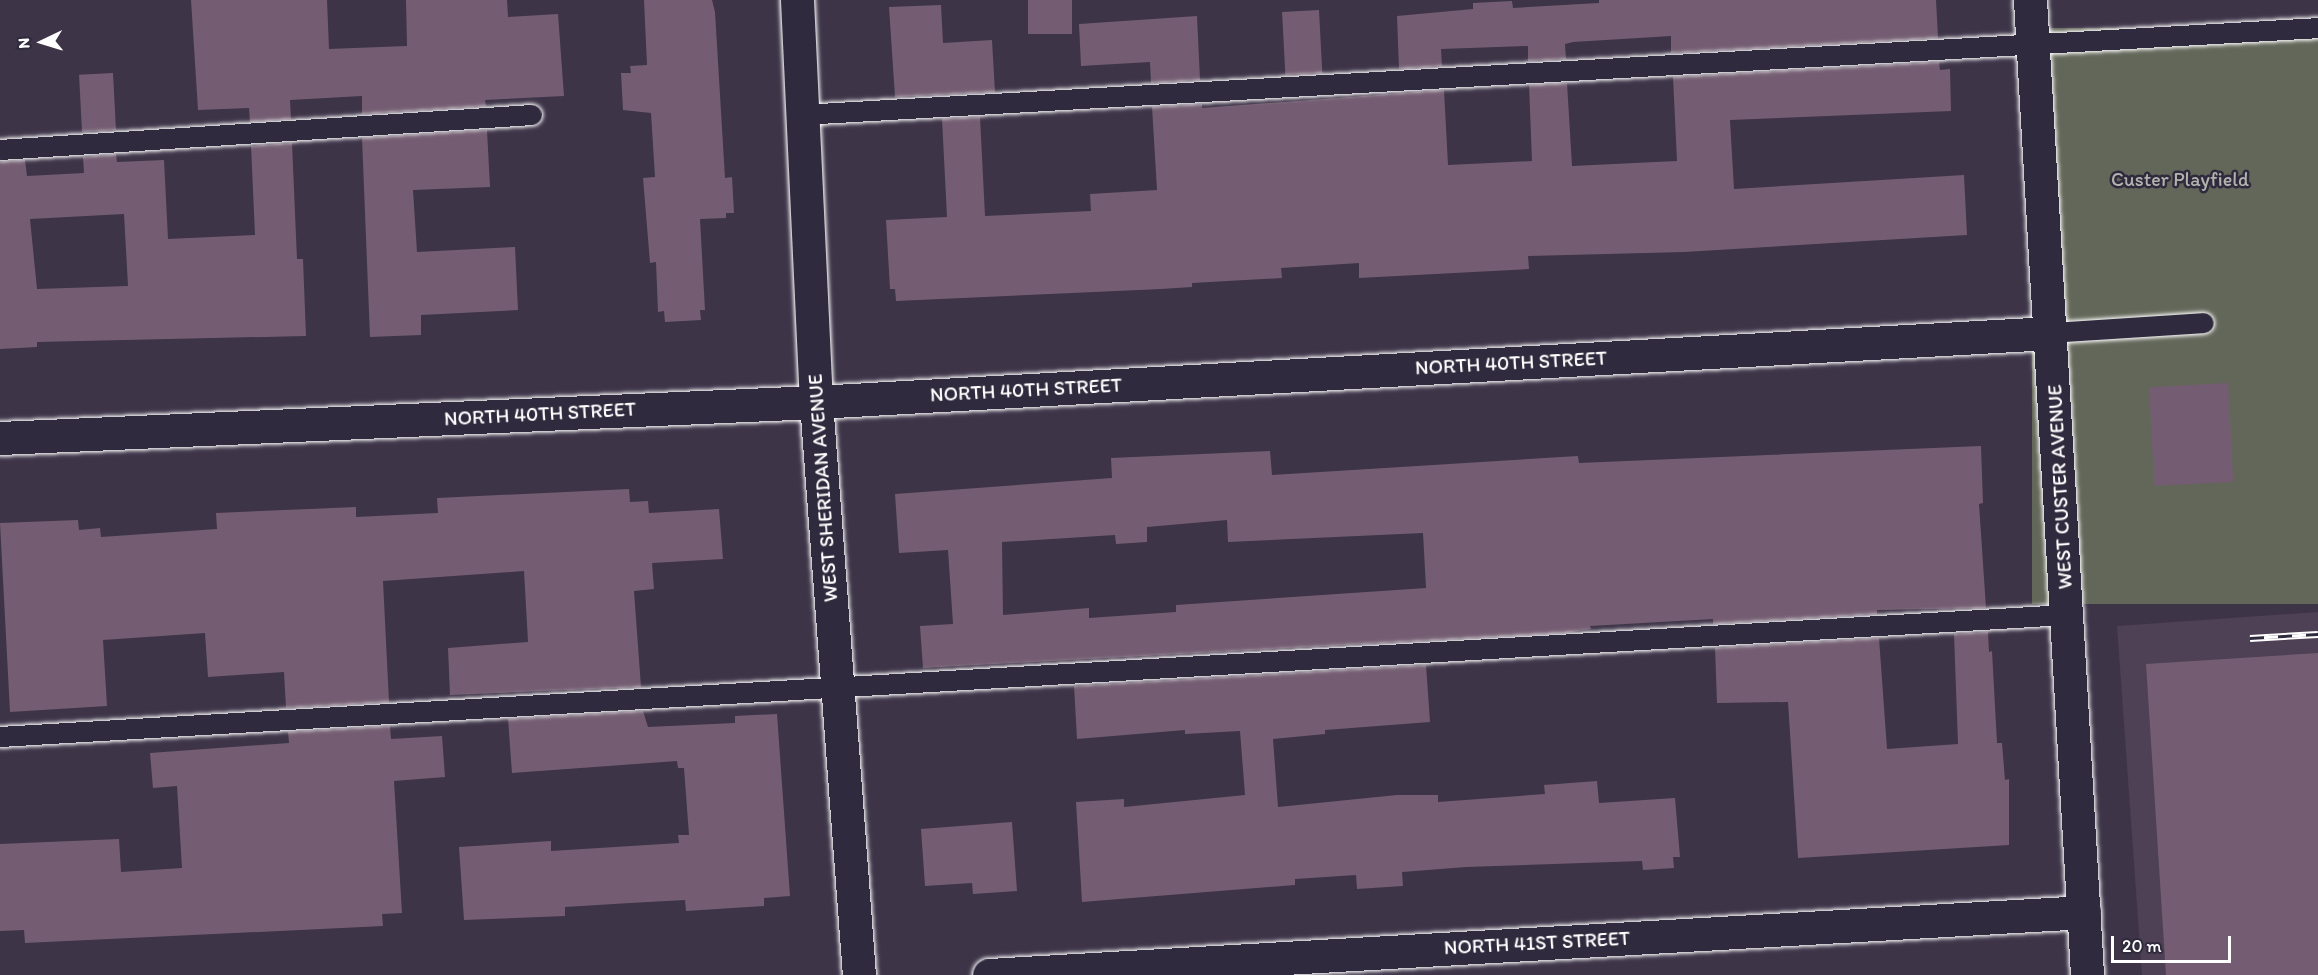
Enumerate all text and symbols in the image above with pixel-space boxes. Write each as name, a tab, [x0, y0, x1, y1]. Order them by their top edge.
north arrow	[12, 12, 72, 72]
text: N	[14, 37, 33, 49]
park label: Custer Playfield	[2111, 167, 2249, 191]
street label: NORTH 40TH STREET	[1414, 346, 1608, 380]
street label: NORTH 40TH STREET	[929, 373, 1123, 407]
street label: WEST SHERIDAN AVENUE	[803, 375, 843, 601]
street label: WEST CUSTER AVENUE	[2043, 384, 2077, 590]
street label: NORTH 40TH STREET	[443, 397, 637, 431]
scale bar	[2114, 924, 2234, 962]
street label: NORTH 41ST STREET	[1443, 926, 1631, 960]
text: 20 m	[2122, 935, 2162, 957]

